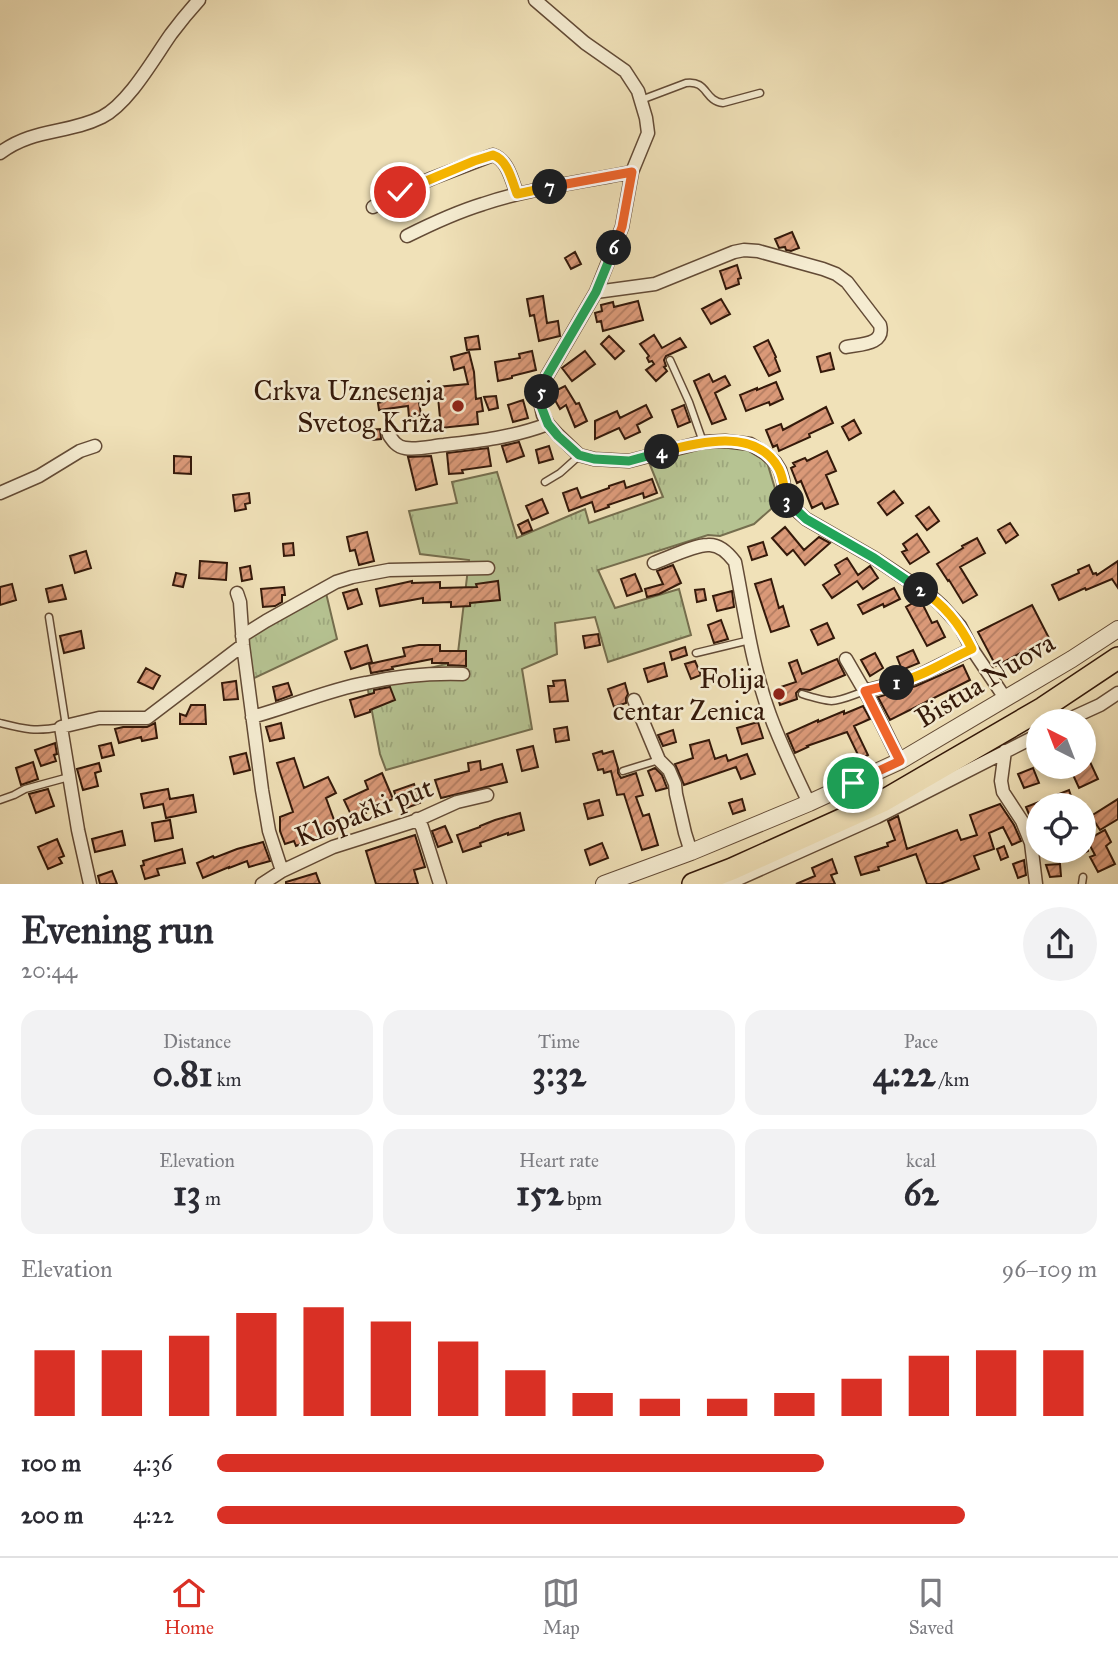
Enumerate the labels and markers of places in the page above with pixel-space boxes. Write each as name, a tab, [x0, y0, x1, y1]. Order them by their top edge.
pin	[370, 162, 430, 222]
pin: 7	[532, 170, 568, 204]
pin: 6	[596, 230, 632, 266]
place label: Crkva Uznesenja Svetog Križa	[253, 373, 444, 440]
pin: 5	[524, 374, 560, 410]
marker: Crkva Uznesenja Svetog Križa	[450, 398, 466, 414]
pin: 4	[644, 434, 680, 470]
pin: 3	[770, 484, 804, 518]
pin: 2	[904, 572, 939, 608]
place label: Folija centar Zenica	[613, 661, 765, 728]
pin: 1	[880, 666, 914, 700]
marker: Folija centar Zenica	[771, 686, 787, 702]
pin	[823, 753, 883, 813]

